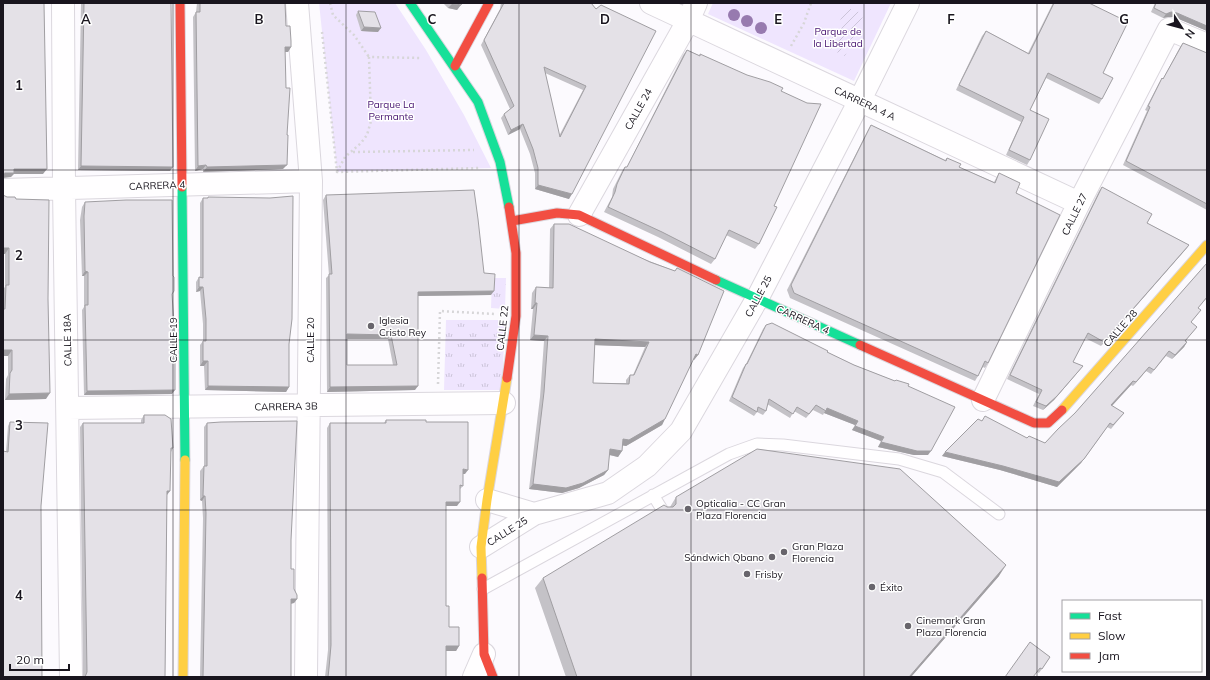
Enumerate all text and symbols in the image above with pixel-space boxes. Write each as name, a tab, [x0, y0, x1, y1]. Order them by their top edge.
north arrow	[1162, 8, 1202, 48]
text: A	[81, 11, 91, 27]
text: B	[255, 11, 264, 27]
text: C	[428, 11, 437, 27]
text: D	[600, 11, 610, 27]
text: E	[774, 11, 782, 27]
text: F	[947, 11, 955, 27]
text: G	[1119, 11, 1129, 27]
park label: Parque de la Libertad	[813, 25, 863, 50]
text: N	[1182, 26, 1198, 41]
text: 1	[15, 77, 23, 93]
street label: CARRERA 4 A	[832, 84, 898, 124]
street label: CALLE 24	[622, 86, 655, 132]
park label: Parque La Permante	[367, 98, 415, 123]
street label: CARRERA 4	[129, 178, 185, 193]
street label: CALLE 27	[1059, 191, 1090, 237]
text: 2	[15, 247, 23, 263]
street label: CALLE 25	[742, 273, 775, 319]
street label: CARRERA 4	[774, 302, 831, 337]
street label: CALLE 22	[494, 305, 511, 351]
street label: CALLE 28	[1101, 307, 1140, 350]
street label: CALLE 18A	[61, 313, 74, 366]
place label: Iglesia Cristo Rey	[379, 314, 427, 339]
street label: CALLE 19	[167, 317, 180, 363]
street label: CALLE 20	[304, 317, 317, 363]
marker: Iglesia Cristo Rey	[366, 321, 376, 331]
street label: CARRERA 3B	[254, 399, 318, 414]
text: 3	[15, 417, 23, 433]
place label: Opticalia - CC Gran Plaza Florencia	[696, 497, 786, 522]
marker: Opticalia - CC Gran Plaza Florencia	[683, 504, 693, 514]
street label: CALLE 25	[485, 514, 530, 549]
place label: Gran Plaza Florencia	[792, 540, 843, 565]
marker: Gran Plaza Florencia	[779, 547, 789, 557]
place label: Sándwich Qbano	[684, 551, 764, 564]
marker: Sándwich Qbano	[767, 552, 777, 562]
place label: Frisby	[755, 568, 783, 581]
marker: Frisby	[742, 569, 752, 579]
place label: Éxito	[880, 581, 903, 594]
marker: Éxito	[867, 582, 877, 592]
text: 4	[15, 587, 23, 603]
legend	[1062, 600, 1202, 672]
text: Fast	[1098, 608, 1122, 623]
place label: Cinemark Gran Plaza Florencia	[916, 614, 987, 639]
marker: Cinemark Gran Plaza Florencia	[903, 621, 913, 631]
text: Slow	[1098, 628, 1126, 643]
scale bar	[10, 646, 69, 672]
text: Jam	[1098, 648, 1120, 663]
text: 20 m	[16, 652, 44, 667]

